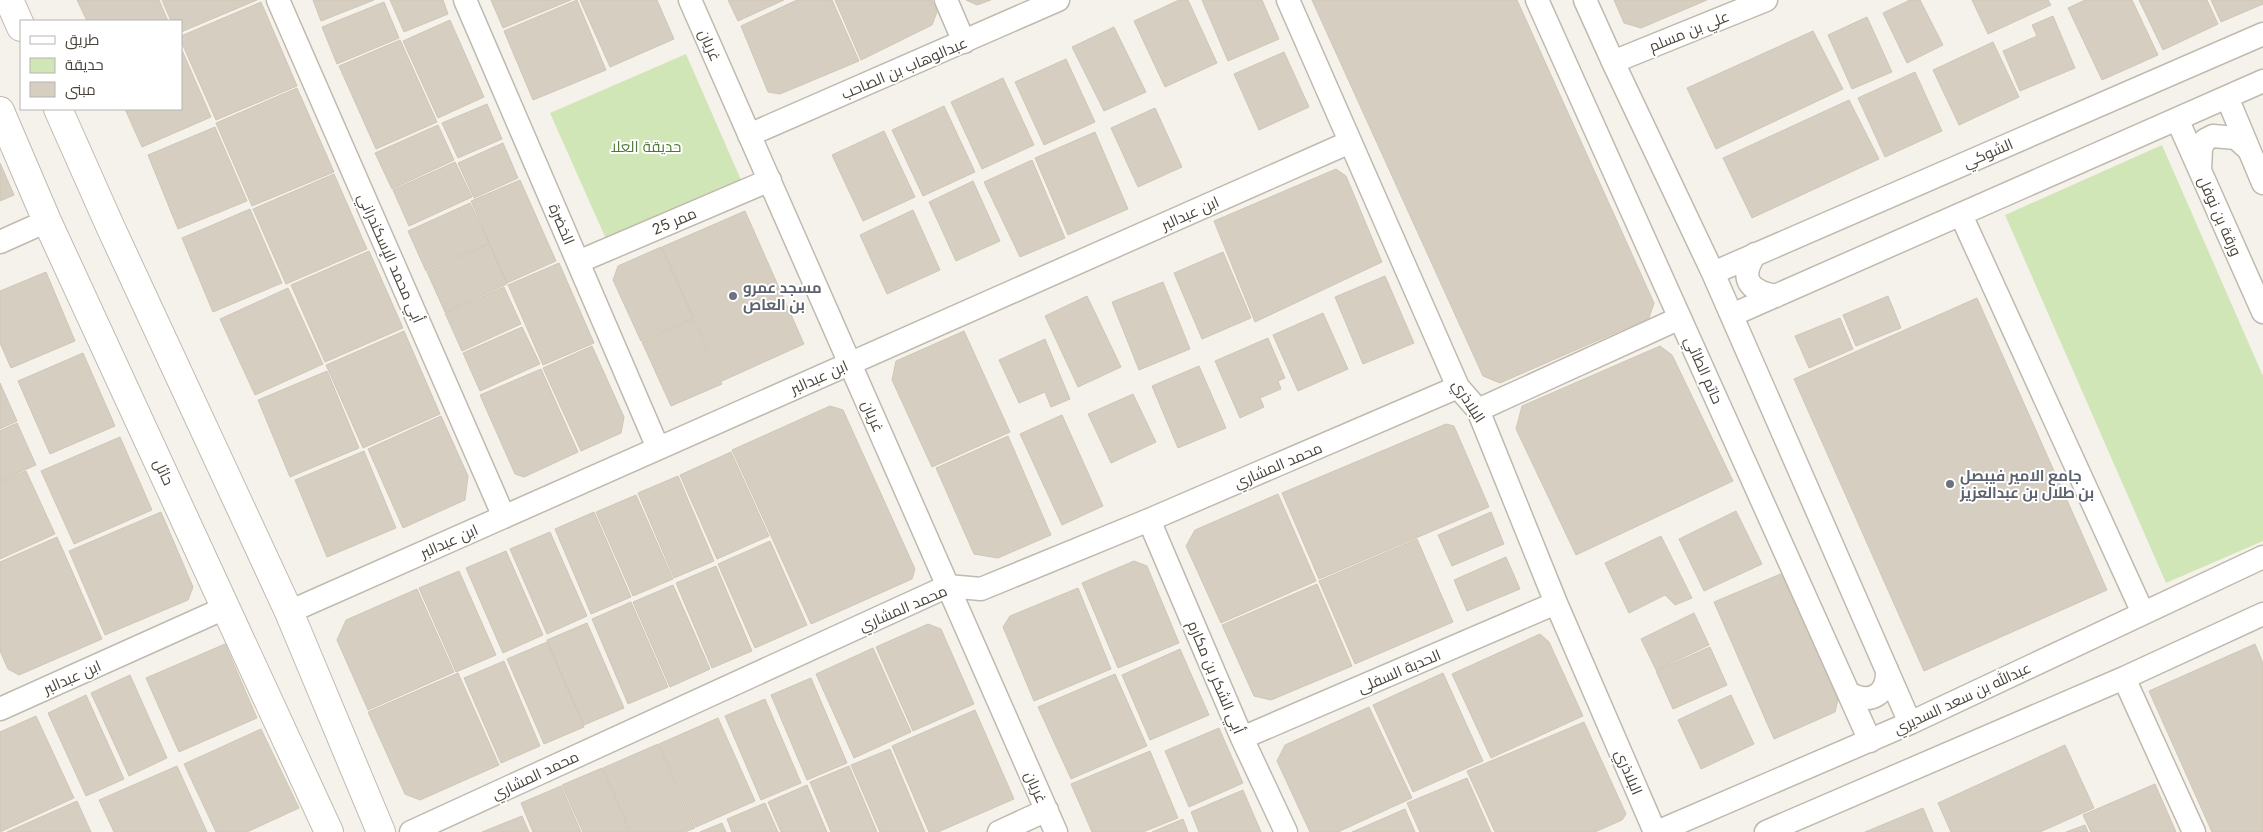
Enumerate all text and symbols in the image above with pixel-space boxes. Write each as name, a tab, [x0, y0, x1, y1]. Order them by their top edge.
street label: علي بن مسلم	[1646, 6, 1733, 58]
legend	[20, 20, 182, 110]
street label: غريان	[694, 26, 725, 64]
text: طريق	[65, 30, 99, 50]
street label: عبدالوهاب بن الصاحب	[838, 33, 970, 104]
text: حديقة	[65, 55, 104, 74]
text: مبنى	[65, 80, 96, 100]
street label: الشوكي	[1960, 134, 2017, 175]
park label: حديقة العلا	[611, 137, 681, 156]
street label: ورقة بن نوفل	[2193, 173, 2246, 259]
street label: أبي محمد الإسكندراني	[351, 190, 428, 327]
street label: ابن عبدالبر	[1157, 192, 1222, 235]
street label: الخضرة	[545, 201, 579, 247]
street label: ممر 25	[649, 203, 699, 239]
place label: مسجد عمرو بن العاص	[743, 278, 822, 314]
marker: مسجد عمرو بن العاص	[727, 290, 739, 302]
street label: حاتم الطائي	[1678, 333, 1727, 408]
street label: ابن عبدالبر	[786, 356, 851, 399]
street label: البلاذري	[1446, 376, 1490, 428]
street label: غريان	[857, 397, 888, 435]
street label: محمد المشاري	[1231, 438, 1326, 495]
street label: حائل	[149, 456, 178, 489]
place label: جامع الامير فيبصل بن طلال بن عبدالعزيز	[1959, 466, 2094, 502]
marker: جامع الامير فيبصل بن طلال بن عبدالعزيز	[1944, 478, 1956, 490]
street label: ابن عبدالبر	[416, 520, 481, 563]
street label: محمد المشاري	[856, 581, 951, 638]
street label: أبي الشكر بن مكارم	[1181, 618, 1248, 738]
street label: الحدبة السفلى	[1355, 645, 1444, 698]
street label: ابن عبدالبر	[39, 656, 104, 699]
street label: عبدالله بن سعد السديري	[1890, 658, 2035, 741]
street label: محمد المشاري	[488, 747, 583, 806]
street label: البلاذري	[1608, 747, 1647, 799]
street label: غريان	[1020, 768, 1051, 806]

